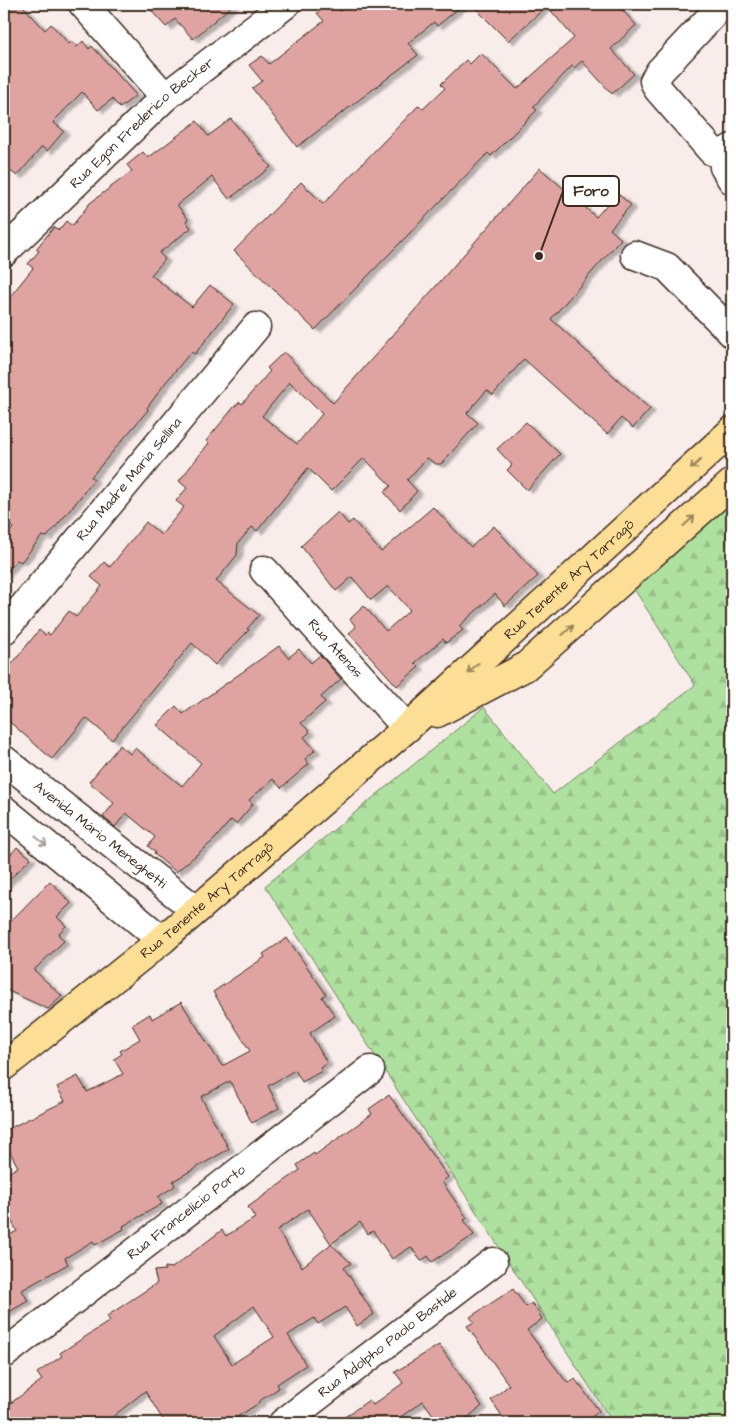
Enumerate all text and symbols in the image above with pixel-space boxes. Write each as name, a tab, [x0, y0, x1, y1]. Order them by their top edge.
street label: Rua Egon Frederico Becker	[65, 53, 219, 193]
callout: Foro	[563, 176, 619, 206]
text: Foro	[573, 181, 609, 202]
street label: Rua Madre Maria Sellina	[72, 413, 187, 545]
one-way arrow	[690, 458, 703, 470]
street label: Rua Tenente Ary Tarragô	[500, 515, 639, 644]
one-way arrow	[682, 516, 695, 527]
street label: Rua Atenas	[303, 615, 367, 682]
one-way arrow	[561, 624, 574, 635]
one-way arrow	[466, 662, 479, 674]
street label: Avenida Mário Meneghetti	[29, 777, 171, 893]
one-way arrow	[35, 835, 48, 846]
street label: Rua Tenente Ary Tarragô	[136, 837, 278, 964]
street label: Rua Francelício Porto	[123, 1160, 250, 1265]
street label: Rua Adolpho Paolo Bastide	[314, 1283, 462, 1403]

